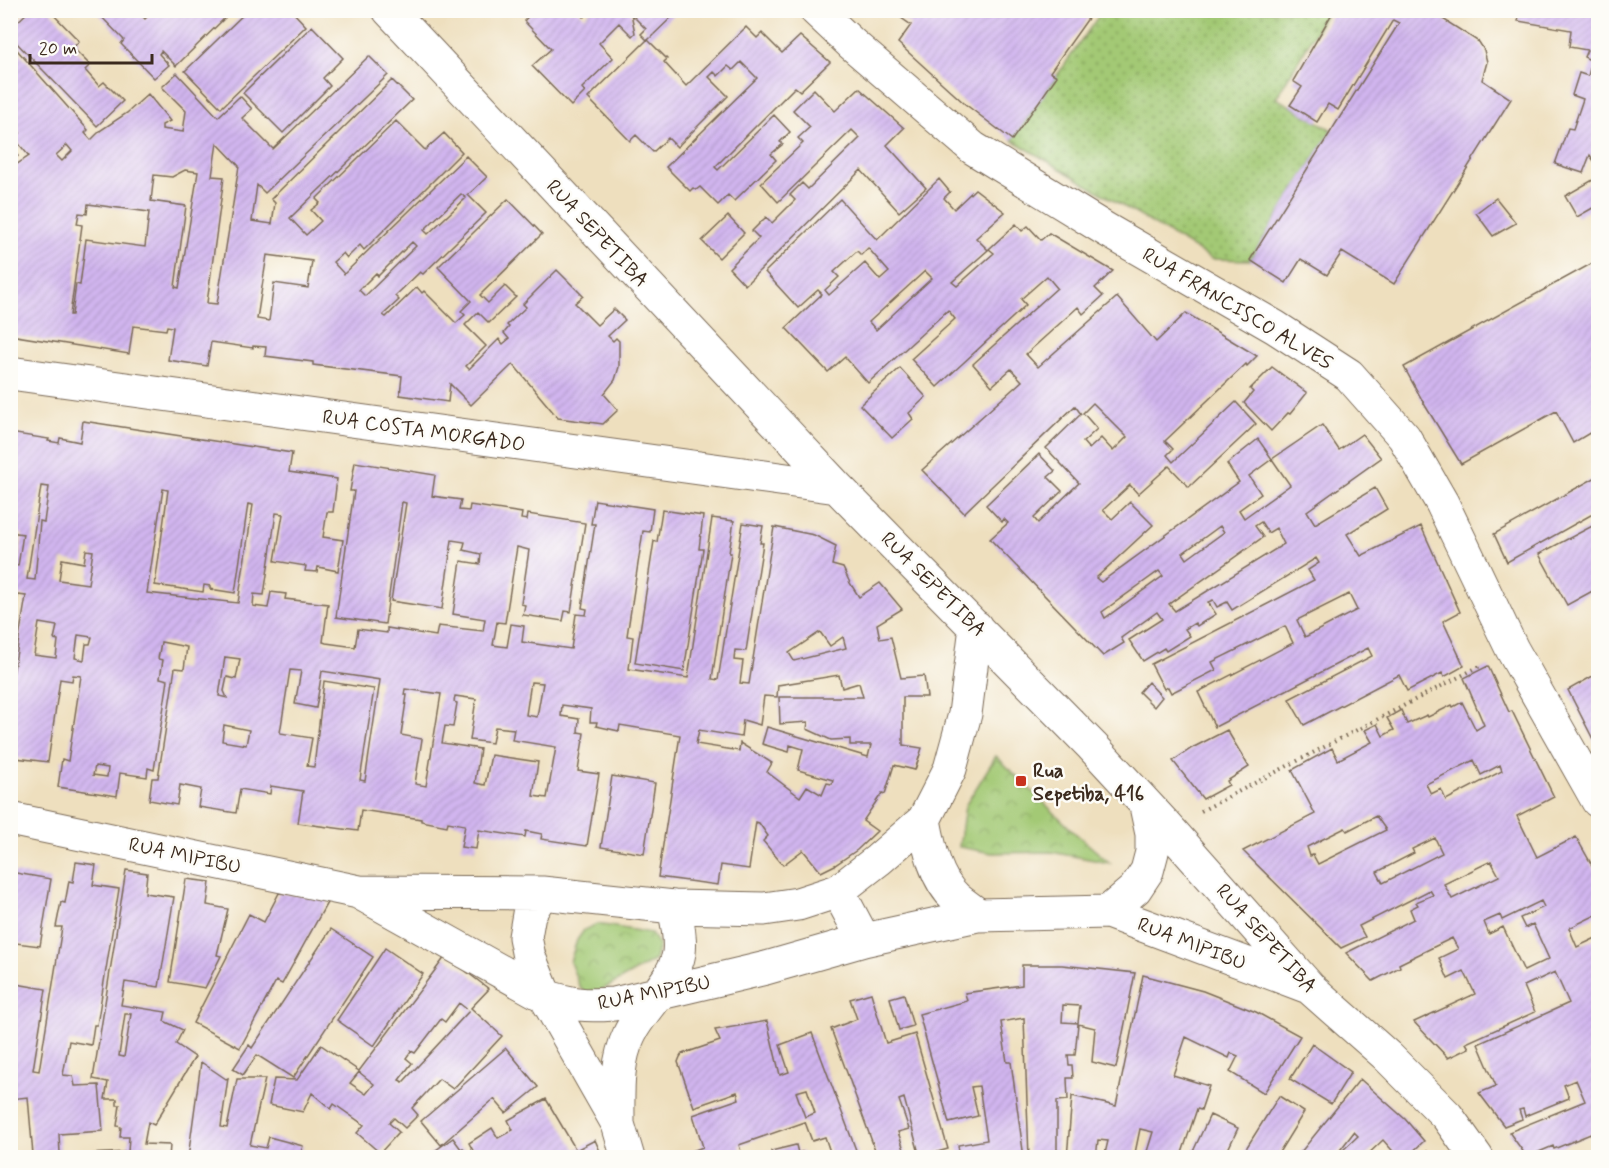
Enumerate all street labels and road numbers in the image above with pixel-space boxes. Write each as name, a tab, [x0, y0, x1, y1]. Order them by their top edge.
street label: RUA SEPETIBA	[540, 174, 654, 294]
street label: RUA FRANCISCO ALVES	[1137, 242, 1337, 377]
street label: RUA COSTA MORGADO	[321, 404, 527, 459]
street label: RUA SEPETIBA	[874, 526, 992, 644]
street label: RUA MIPIBU	[126, 831, 243, 882]
street label: RUA SEPETIBA	[1209, 878, 1322, 1000]
street label: RUA MIPIBU	[1133, 911, 1250, 977]
street label: RUA MIPIBU	[596, 969, 713, 1018]

